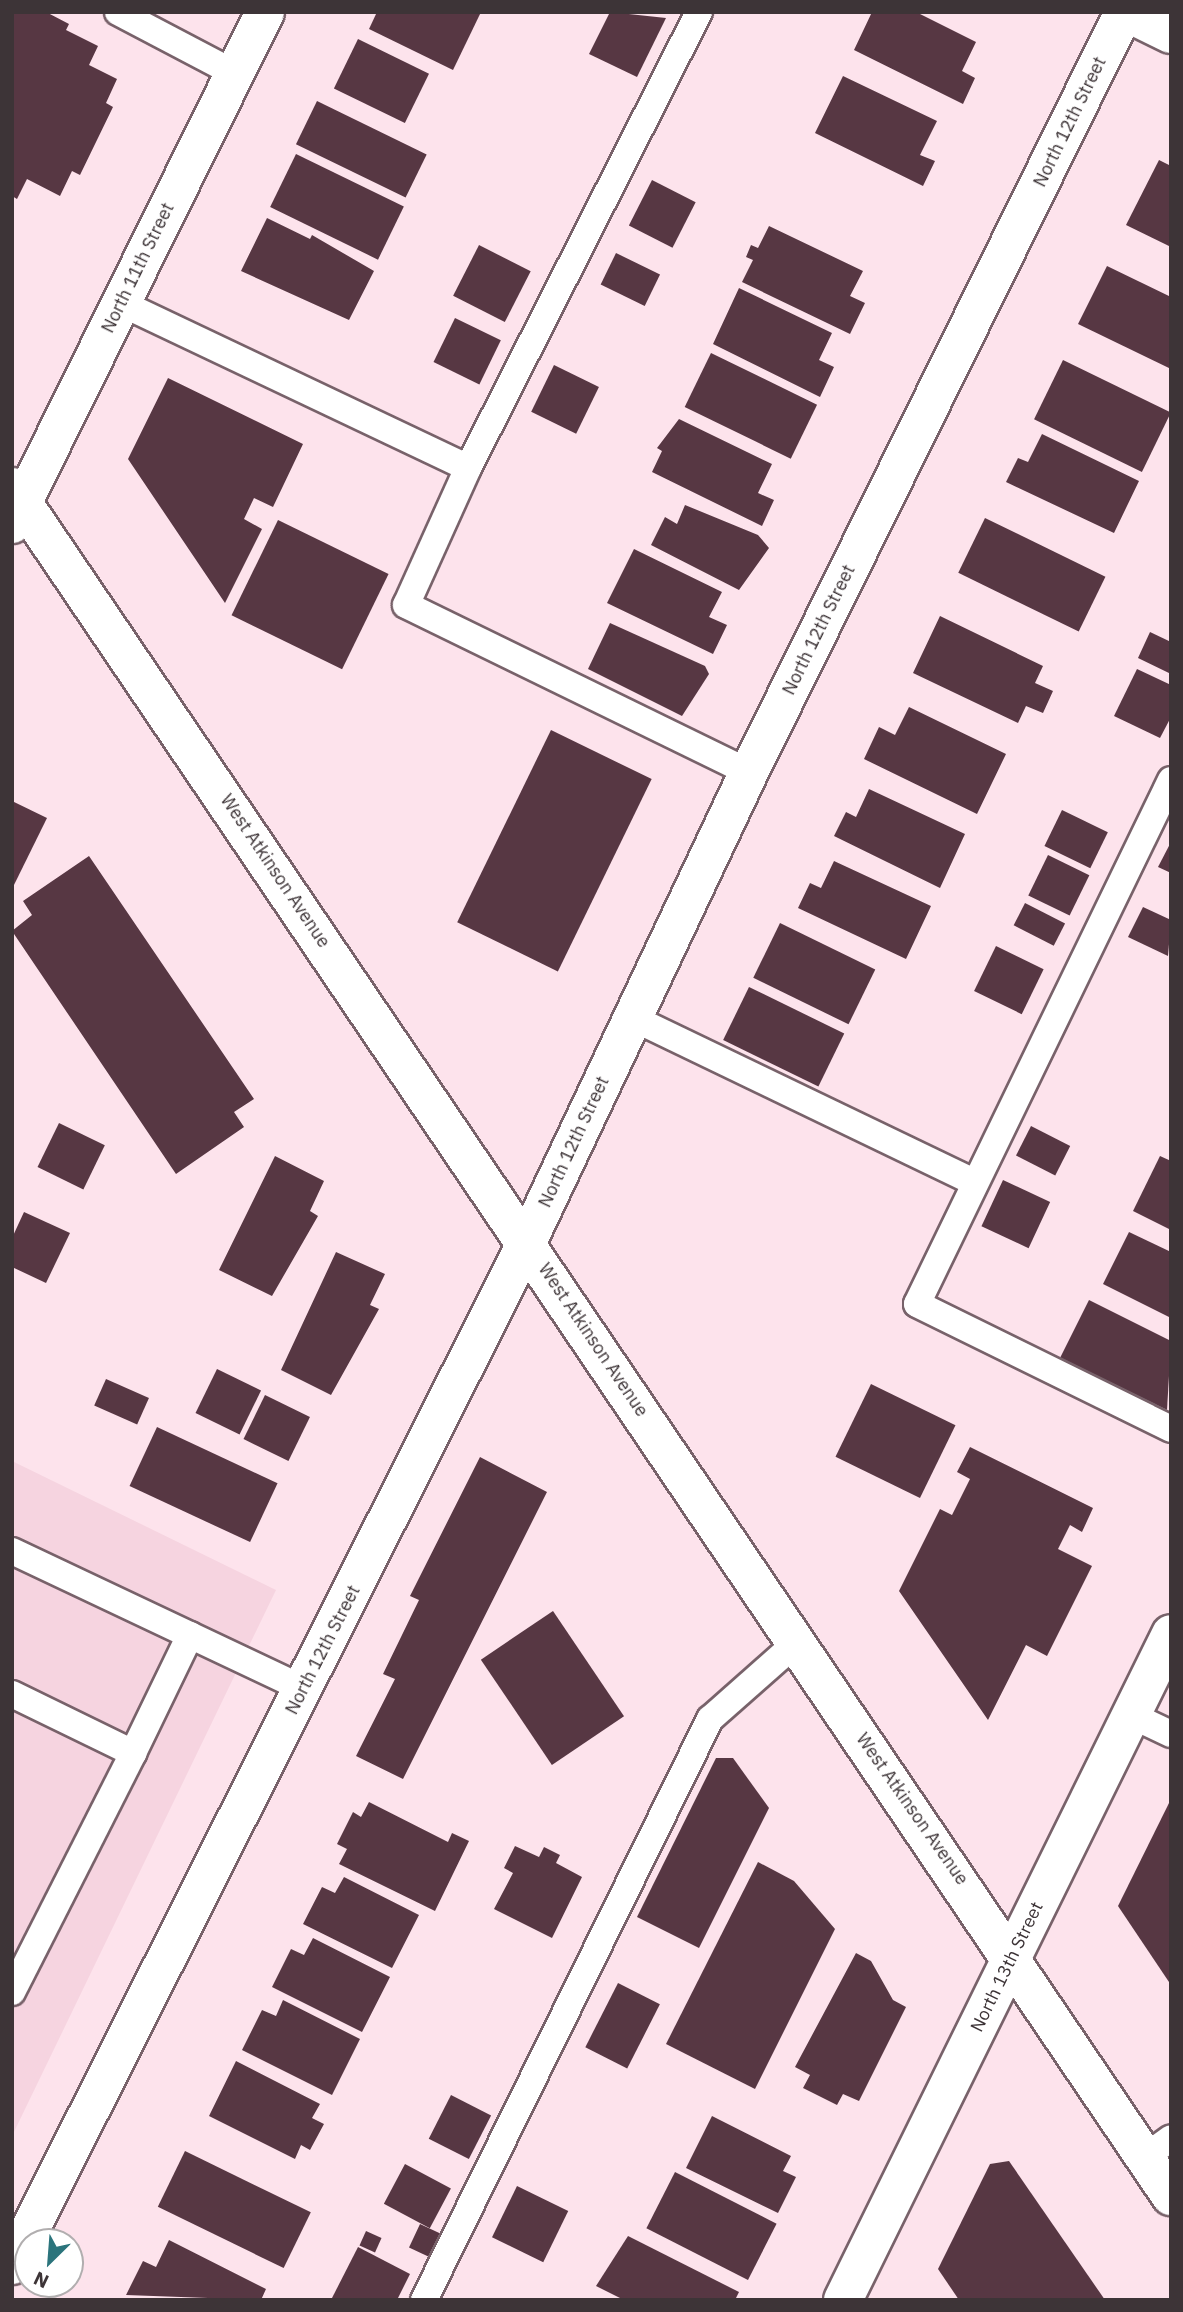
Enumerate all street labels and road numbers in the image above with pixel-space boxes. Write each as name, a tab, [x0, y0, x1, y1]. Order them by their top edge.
street label: North 12th Street	[1029, 53, 1111, 191]
street label: North 11th Street	[97, 199, 179, 337]
street label: North 12th Street	[778, 561, 860, 699]
street label: West Atkinson Avenue	[216, 790, 334, 952]
street label: North 12th Street	[534, 1073, 614, 1211]
street label: West Atkinson Avenue	[534, 1259, 652, 1421]
street label: North 12th Street	[281, 1582, 365, 1718]
street label: West Atkinson Avenue	[851, 1729, 973, 1889]
street label: North 13th Street	[966, 1898, 1048, 2036]

